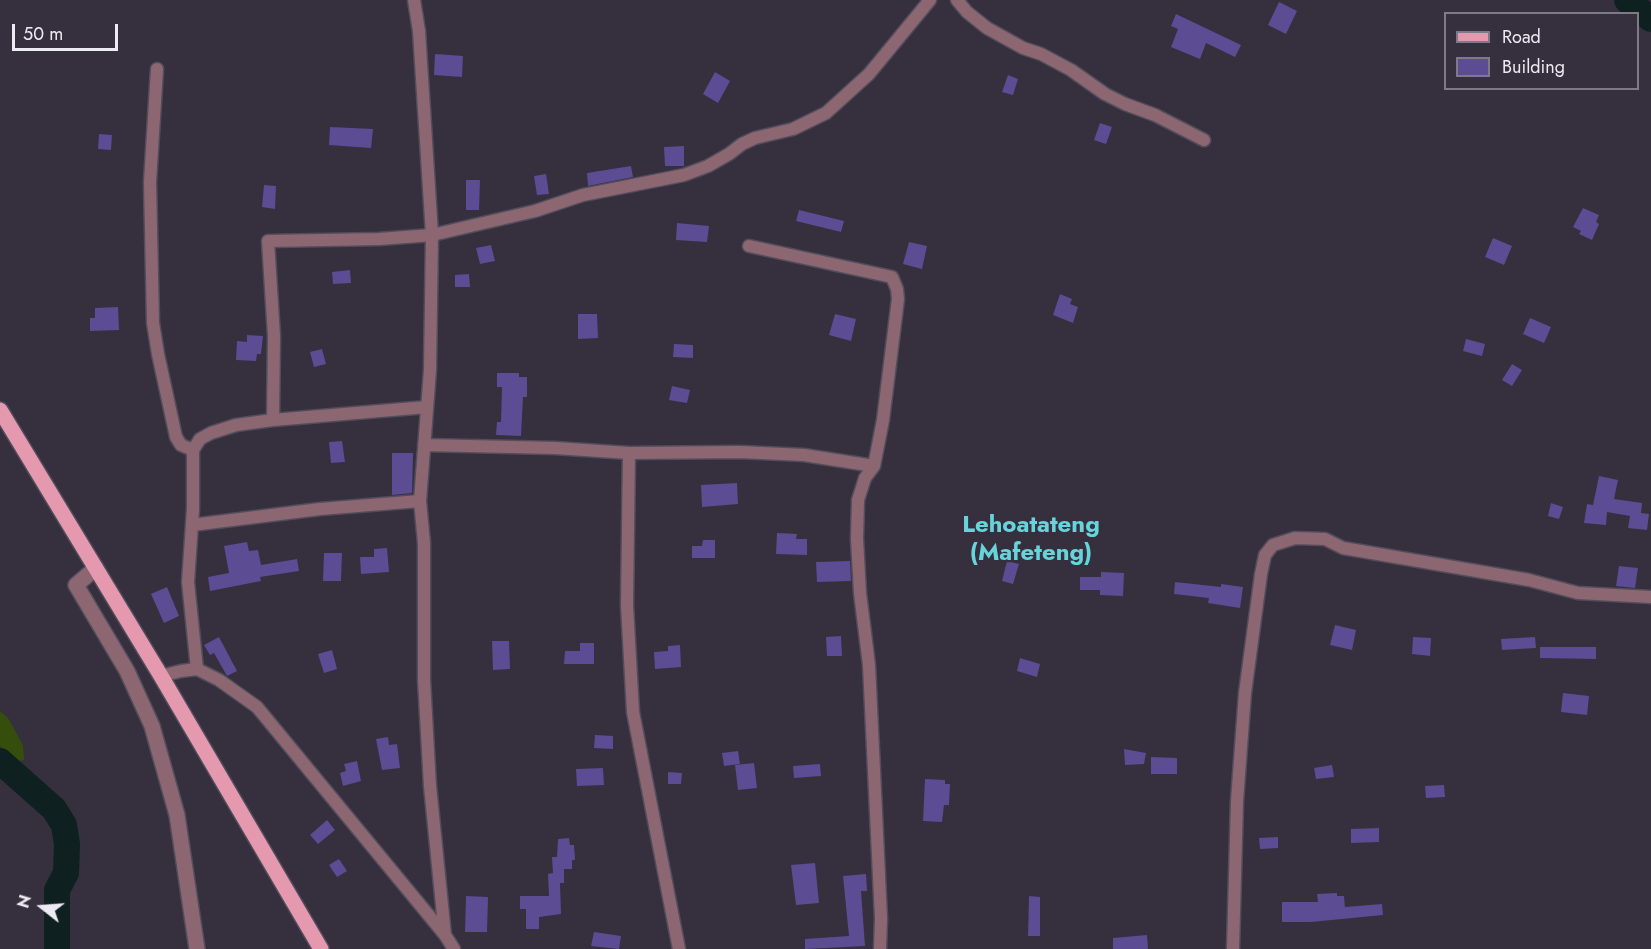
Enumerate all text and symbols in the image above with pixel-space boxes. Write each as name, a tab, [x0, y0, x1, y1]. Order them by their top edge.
scale bar	[15, 12, 122, 50]
legend	[1444, 12, 1639, 90]
text: 50 m	[23, 21, 63, 47]
text: Road	[1502, 24, 1541, 50]
text: Building	[1502, 54, 1565, 80]
district label: Lehoatateng (Mafeteng)	[962, 512, 1100, 568]
north arrow	[12, 877, 72, 937]
text: N	[11, 892, 37, 911]

